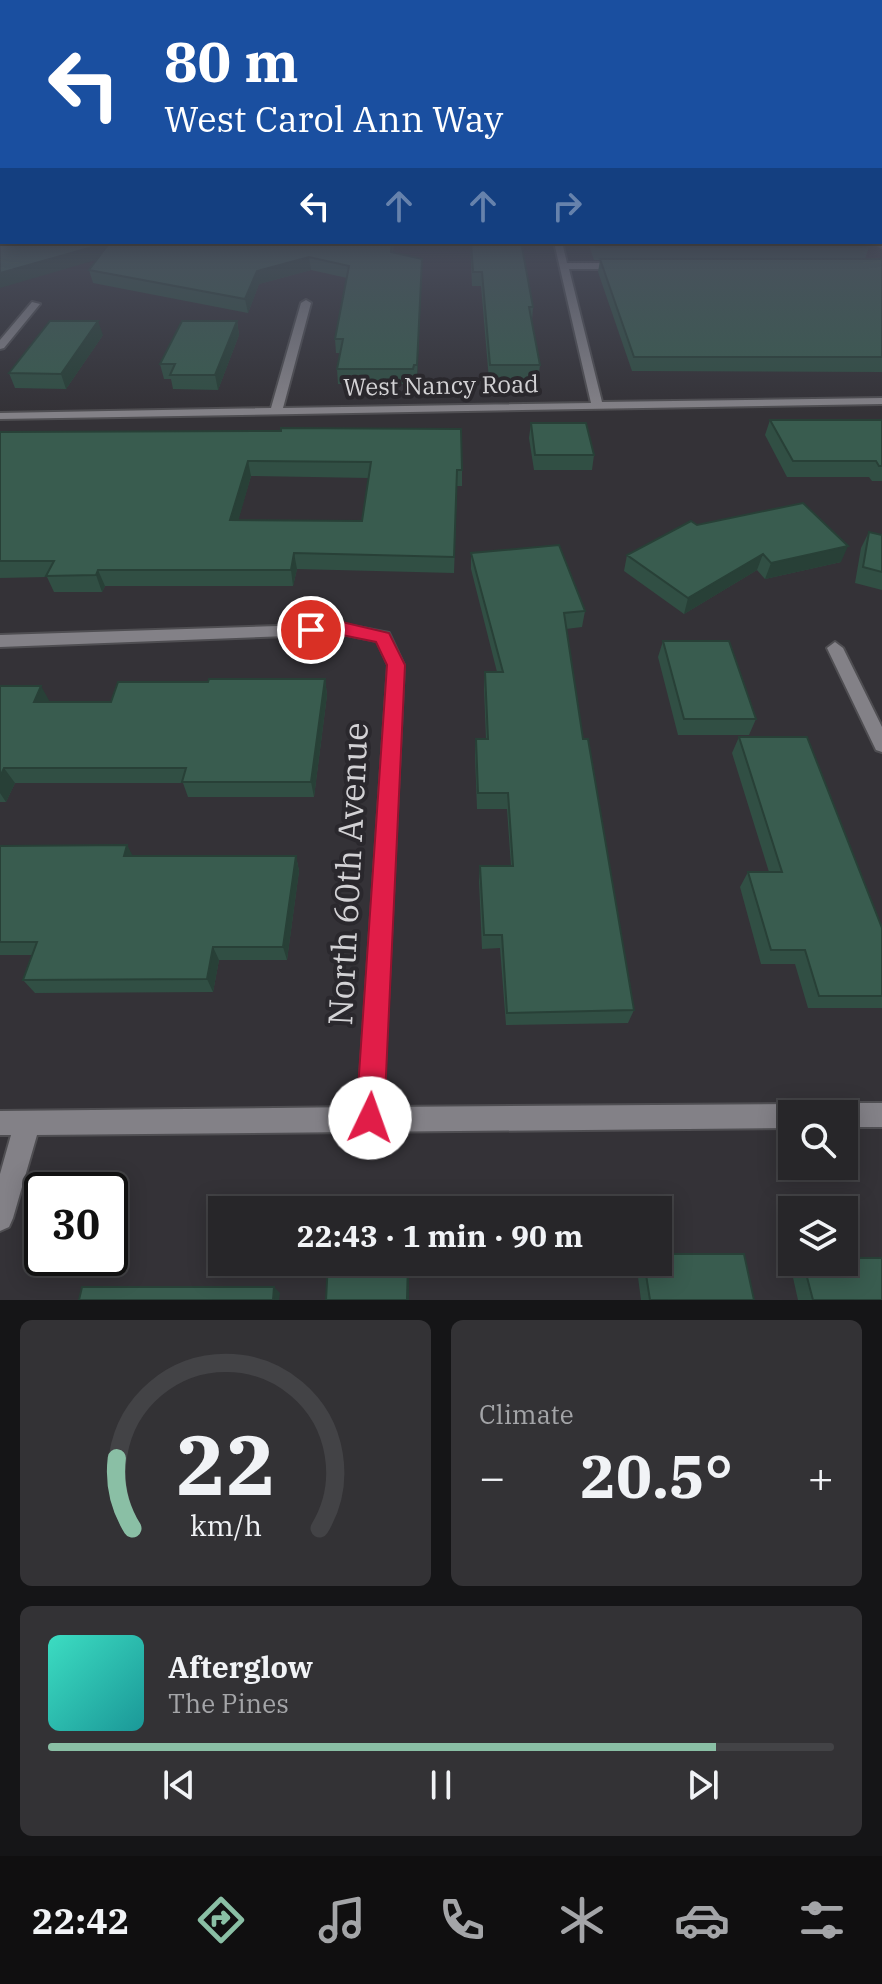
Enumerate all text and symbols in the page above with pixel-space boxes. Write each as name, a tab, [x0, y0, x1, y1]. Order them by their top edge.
text: 80 m	[164, 25, 299, 97]
icon: left	[32, 32, 136, 136]
text: West Carol Ann Way	[164, 95, 503, 142]
icon: left	[293, 184, 337, 228]
icon: ahead	[377, 184, 421, 228]
icon: ahead	[461, 184, 505, 228]
icon: right	[545, 184, 589, 228]
street label: West Nancy Road	[343, 367, 539, 403]
pin	[277, 596, 345, 664]
icon: arrive	[289, 608, 333, 652]
street label: North 60th Avenue	[317, 721, 377, 1027]
position arrow	[328, 1076, 412, 1160]
map controls	[778, 1100, 858, 1276]
button: search	[778, 1100, 858, 1180]
speed limit sign: 30	[24, 1172, 128, 1276]
button: layers	[778, 1196, 858, 1276]
text: 22:43 · 1 min · 90 m	[297, 1216, 583, 1255]
text: Climate	[479, 1397, 574, 1431]
text: 22	[176, 1410, 275, 1518]
text: 20.5°	[580, 1436, 733, 1515]
text: −	[479, 1448, 505, 1505]
text: +	[808, 1448, 834, 1505]
text: km/h	[189, 1507, 262, 1544]
text: Afterglow	[168, 1647, 313, 1686]
text: The Pines	[168, 1686, 289, 1720]
icon: previous	[157, 1763, 201, 1807]
icon: pause	[419, 1763, 463, 1807]
icon: next	[681, 1763, 725, 1807]
icon: directions	[193, 1892, 249, 1948]
icon: music	[314, 1892, 370, 1948]
icon: phone	[434, 1892, 490, 1948]
icon: climate	[554, 1892, 610, 1948]
icon: car	[674, 1892, 730, 1948]
icon: filters	[794, 1892, 850, 1948]
text: 22:42	[32, 1897, 129, 1944]

